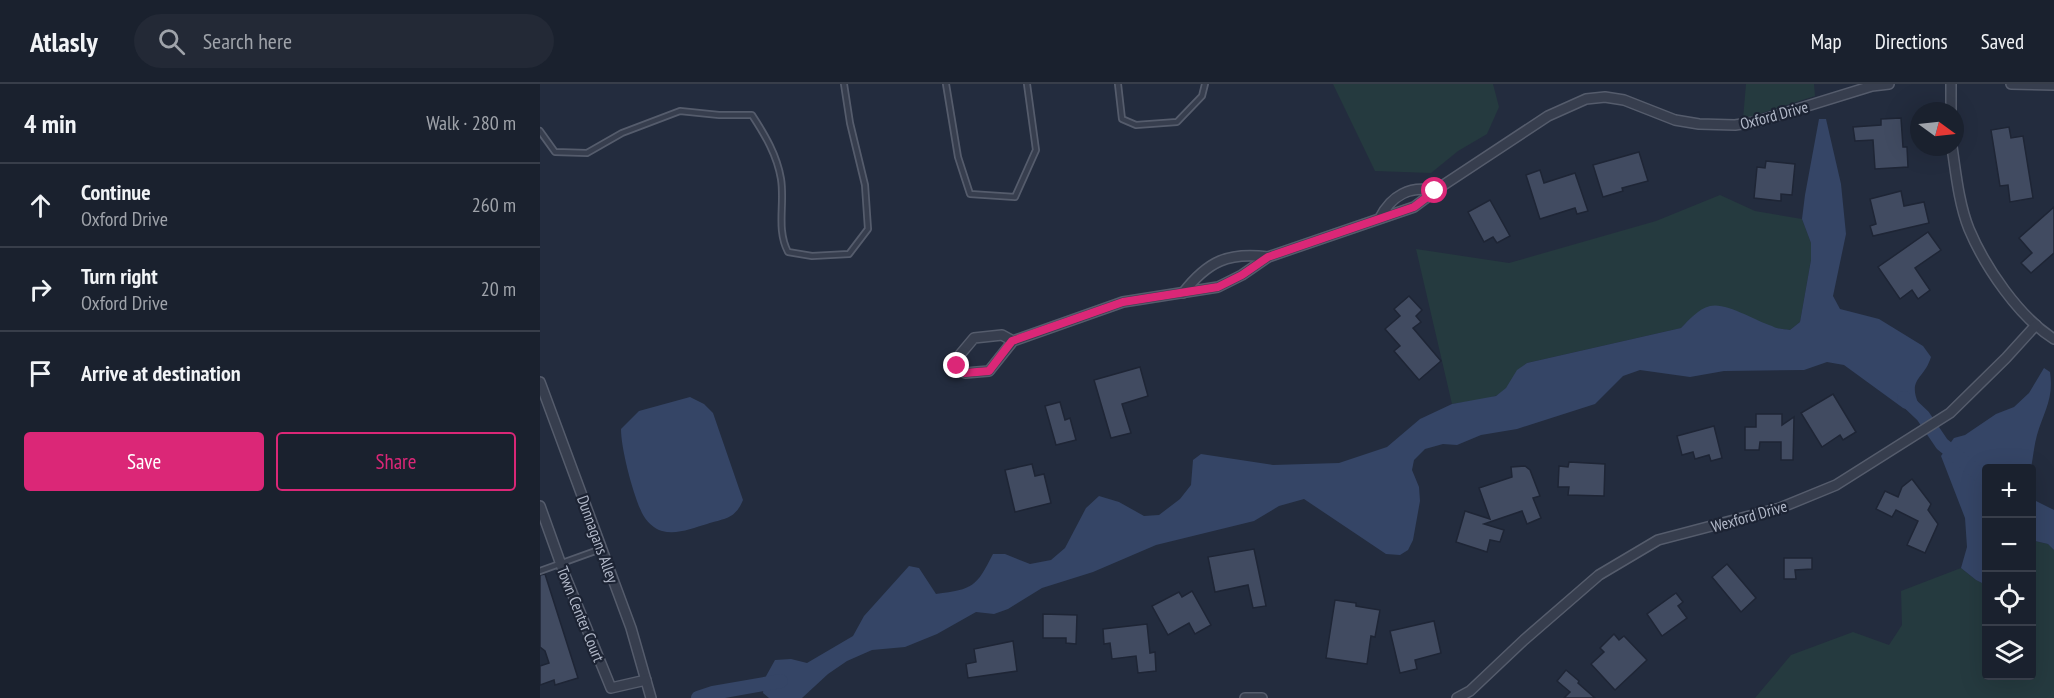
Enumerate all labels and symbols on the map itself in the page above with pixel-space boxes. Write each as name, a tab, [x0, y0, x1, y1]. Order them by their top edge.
street label: Oxford Drive	[1738, 96, 1810, 134]
north arrow	[1910, 102, 1964, 156]
route start	[1421, 177, 1447, 203]
route end	[943, 352, 969, 378]
street label: Dunnagans Alley	[573, 492, 623, 586]
street label: Wexford Drive	[1709, 496, 1789, 536]
street label: Town Center Court	[553, 563, 609, 665]

